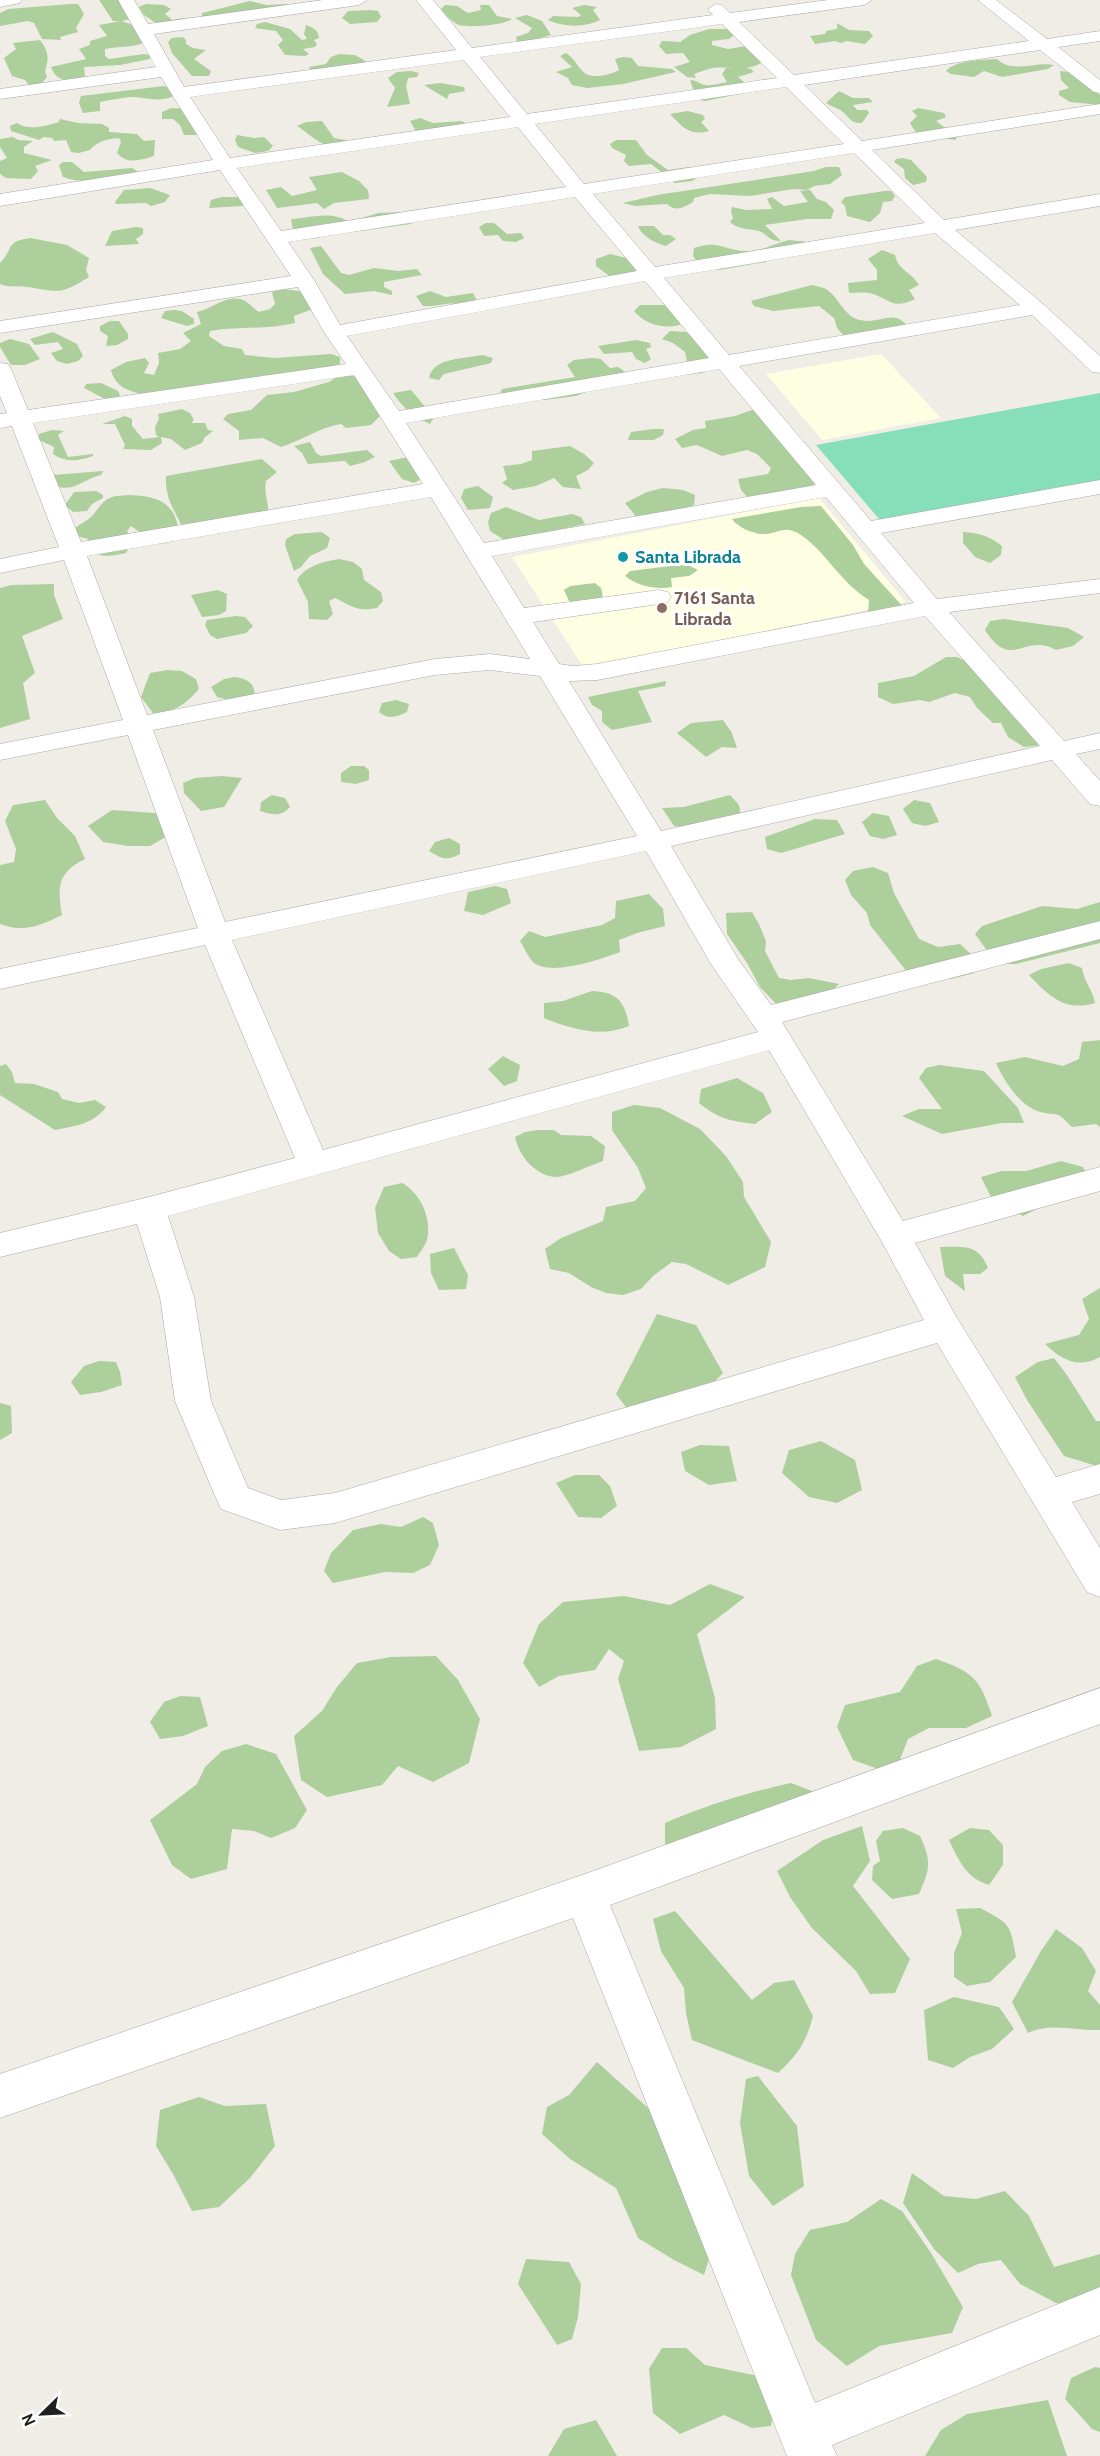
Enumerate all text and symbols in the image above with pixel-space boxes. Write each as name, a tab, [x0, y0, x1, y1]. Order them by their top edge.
place label: Santa Librada	[635, 546, 741, 568]
marker: Santa Librada	[616, 550, 630, 564]
place label: 7161 Santa Librada	[674, 587, 755, 630]
marker: 7161 Santa Librada	[655, 601, 669, 615]
north arrow	[12, 2384, 72, 2444]
text: N	[18, 2411, 40, 2429]

